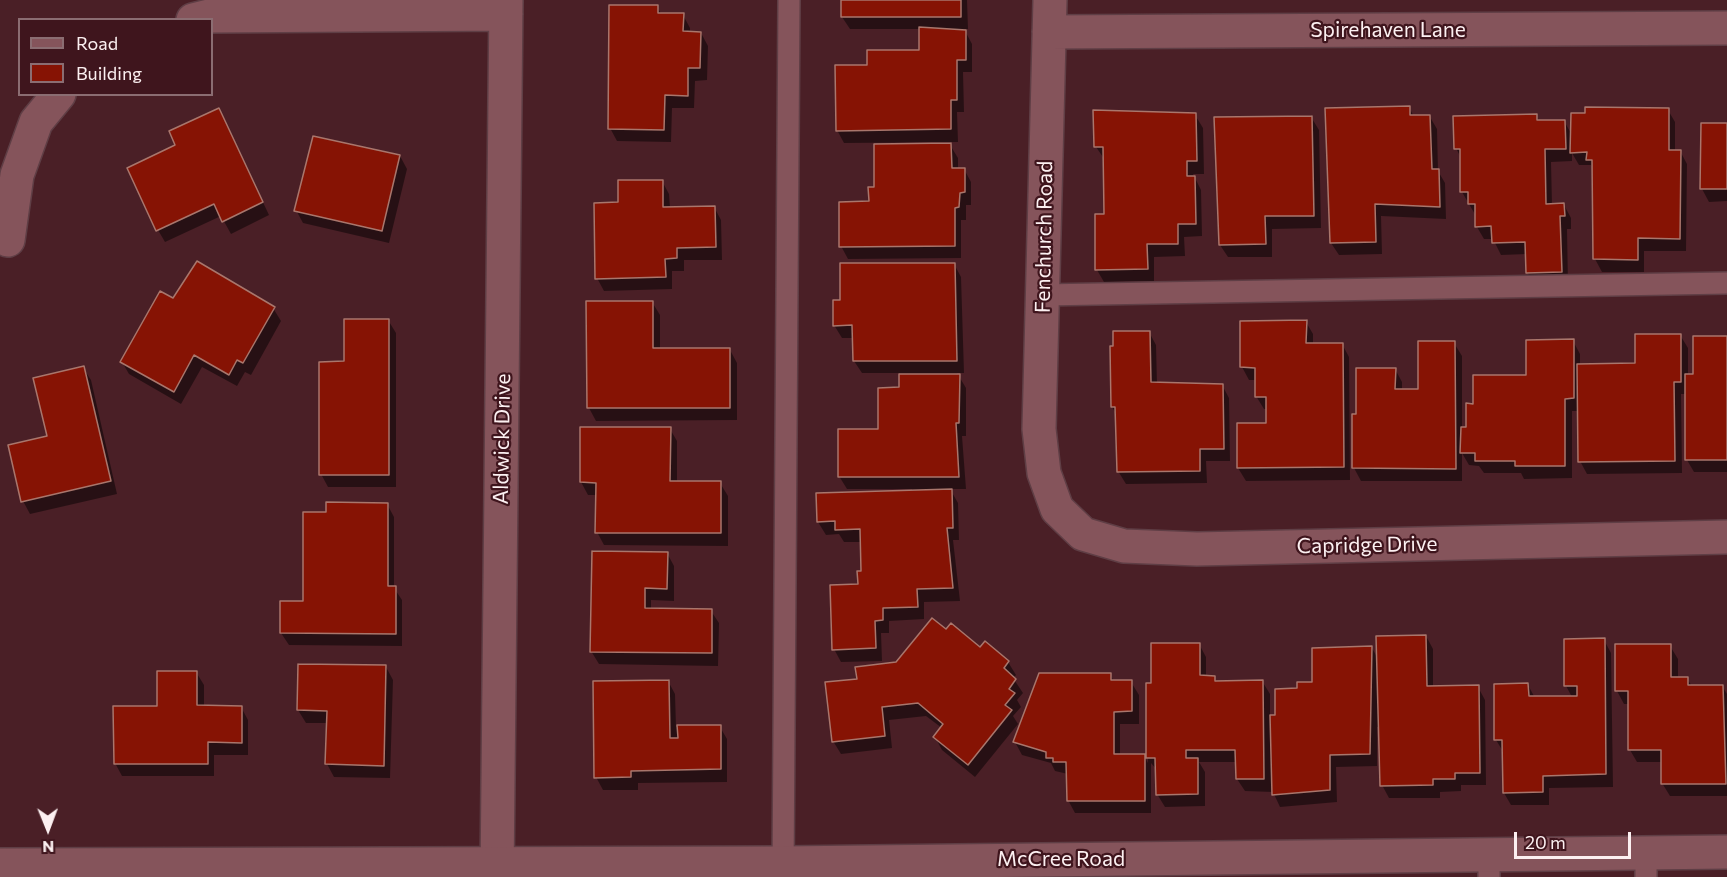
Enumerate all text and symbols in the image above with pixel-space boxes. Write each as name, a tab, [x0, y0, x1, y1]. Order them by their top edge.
street label: Spirehaven Lane	[1310, 17, 1466, 43]
legend	[18, 18, 213, 96]
text: Road	[76, 32, 118, 54]
text: Building	[76, 62, 142, 84]
street label: Fenchurch Road	[1030, 161, 1058, 313]
street label: Aldwick Drive	[488, 373, 516, 505]
street label: Capridge Drive	[1296, 531, 1438, 559]
north arrow	[18, 799, 78, 859]
scale bar	[1517, 820, 1634, 858]
text: 20 m	[1525, 831, 1566, 853]
text: N	[42, 838, 54, 857]
street label: McCree Road	[997, 846, 1125, 872]

